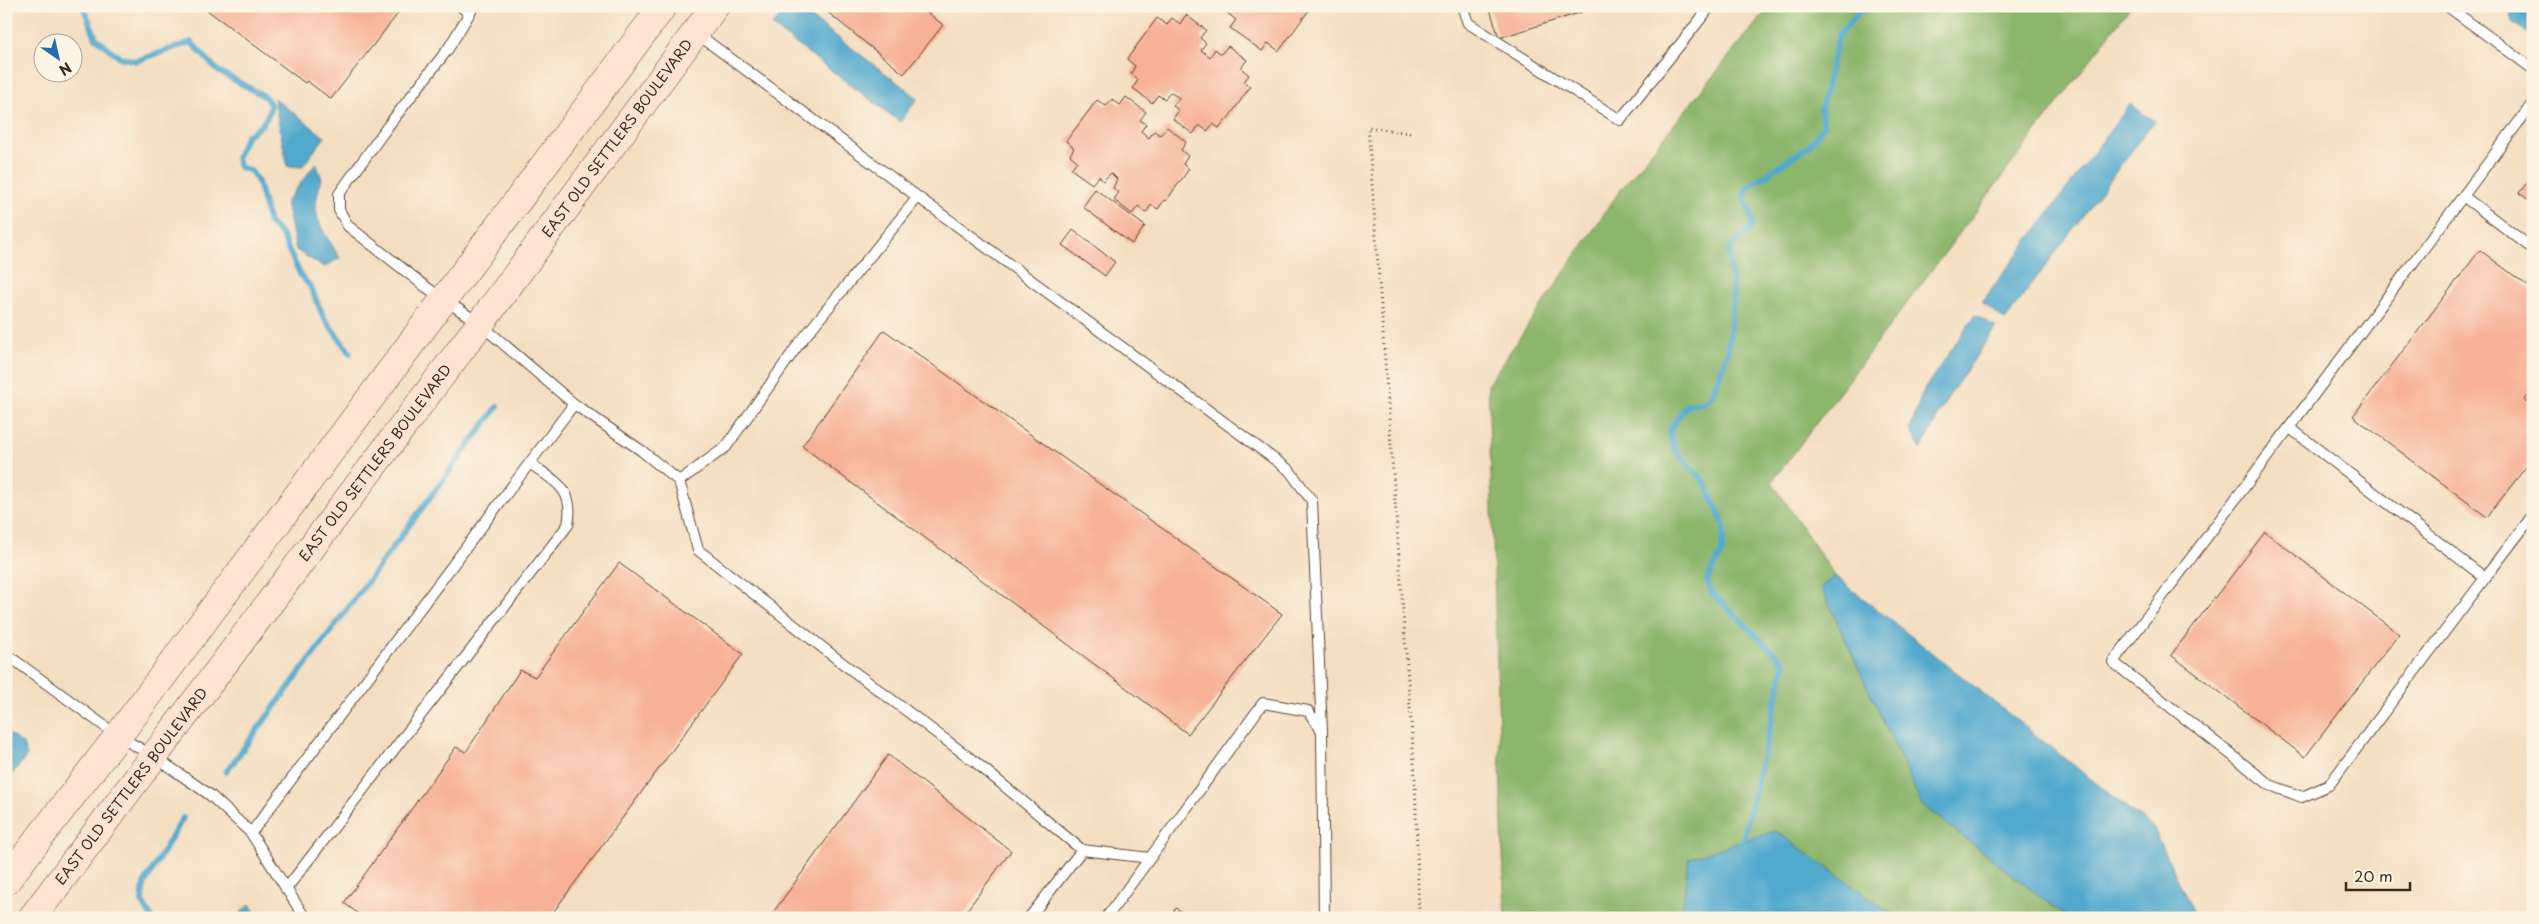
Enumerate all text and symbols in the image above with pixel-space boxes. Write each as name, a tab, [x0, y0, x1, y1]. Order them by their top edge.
north arrow	[32, 32, 82, 82]
street label: EAST OLD SETTLERS BOULEVARD	[537, 34, 697, 241]
text: N	[55, 57, 76, 81]
street label: EAST OLD SETTLERS BOULEVARD	[294, 360, 456, 566]
street label: EAST OLD SETTLERS BOULEVARD	[50, 683, 212, 889]
scale bar	[2346, 859, 2410, 891]
text: 20 m	[2354, 864, 2393, 887]

